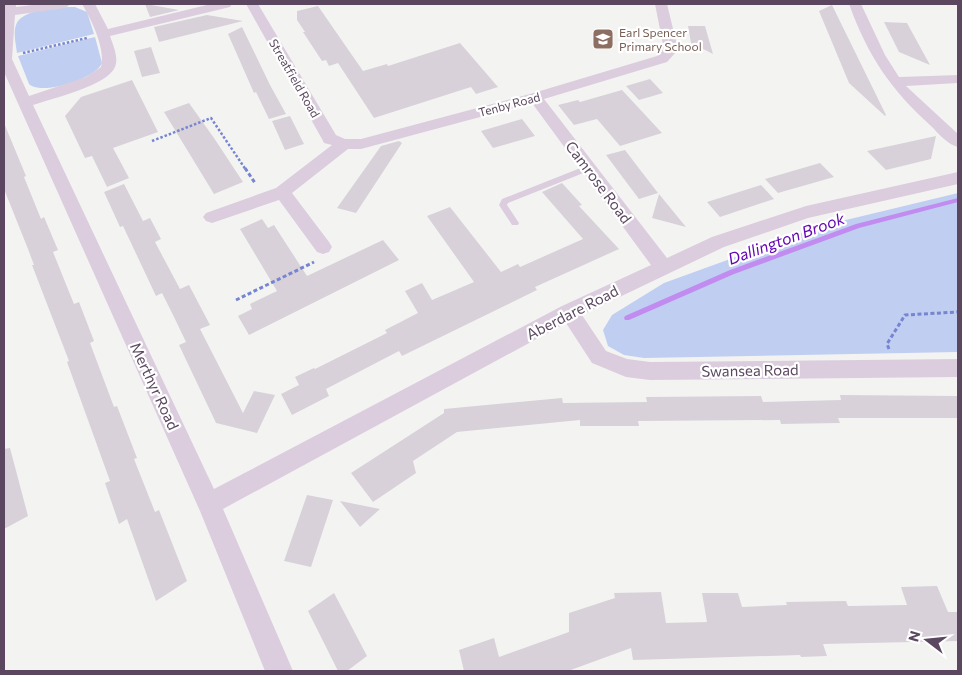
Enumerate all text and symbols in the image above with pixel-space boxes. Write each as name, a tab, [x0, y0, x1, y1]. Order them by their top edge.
place label: Earl Spencer Primary School	[619, 25, 702, 53]
school or university icon: Earl Spencer Primary School	[591, 27, 615, 51]
street label: Streatfield Road	[267, 36, 323, 120]
street label: Tenby Road	[477, 89, 542, 119]
street label: Camrose Road	[562, 137, 636, 227]
water label: Dallington Brook	[725, 208, 847, 268]
street label: Aberdare Road	[523, 281, 621, 343]
street label: Merthyr Road	[127, 339, 183, 433]
street label: Swansea Road	[701, 360, 799, 380]
north arrow	[902, 615, 952, 665]
text: N	[904, 629, 924, 644]

